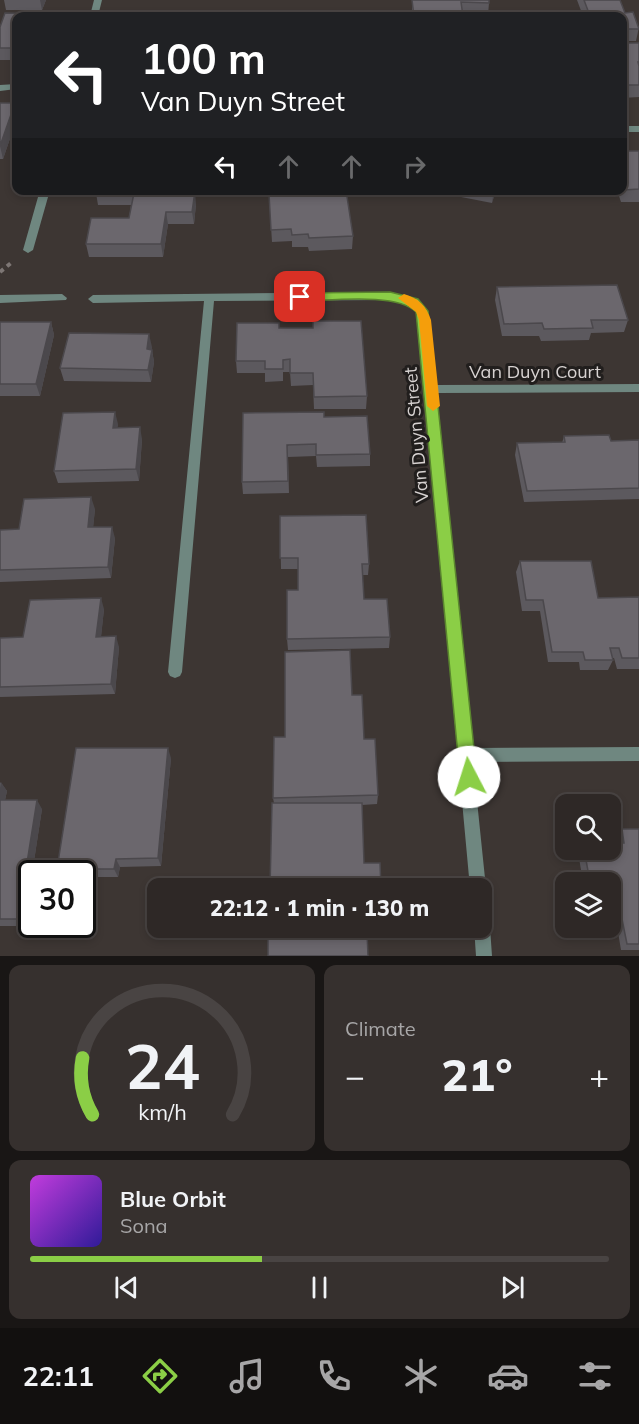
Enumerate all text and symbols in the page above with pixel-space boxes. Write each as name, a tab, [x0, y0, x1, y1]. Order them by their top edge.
text: 100 m	[141, 32, 266, 85]
icon: left	[42, 36, 120, 114]
text: Van Duyn Street	[141, 84, 345, 118]
icon: left	[209, 150, 242, 183]
icon: ahead	[272, 150, 305, 183]
icon: ahead	[335, 150, 368, 183]
icon: right	[398, 150, 431, 183]
pin	[274, 271, 325, 322]
icon: arrive	[283, 280, 316, 313]
street label: Van Duyn Court	[469, 360, 601, 383]
street label: Van Duyn Street	[399, 366, 433, 504]
position arrow	[437, 745, 501, 809]
map controls	[555, 794, 621, 938]
button: search	[555, 794, 621, 860]
speed limit sign: 30	[18, 860, 96, 938]
button: layers	[555, 872, 621, 938]
text: 22:12 · 1 min · 130 m	[210, 894, 429, 922]
text: Climate	[345, 1016, 416, 1041]
text: 24	[125, 1026, 199, 1105]
text: 21°	[441, 1046, 513, 1102]
text: −	[345, 1055, 365, 1096]
text: +	[589, 1055, 609, 1096]
text: km/h	[138, 1098, 186, 1125]
text: Blue Orbit	[120, 1185, 226, 1213]
text: Sona	[120, 1213, 168, 1238]
icon: previous	[110, 1271, 143, 1304]
icon: pause	[303, 1271, 336, 1304]
icon: next	[496, 1271, 529, 1304]
icon: directions	[139, 1355, 181, 1397]
icon: music	[226, 1355, 268, 1397]
icon: phone	[313, 1355, 355, 1397]
icon: climate	[400, 1355, 442, 1397]
icon: car	[487, 1355, 529, 1397]
icon: filters	[574, 1355, 616, 1397]
text: 22:11	[23, 1359, 94, 1393]

